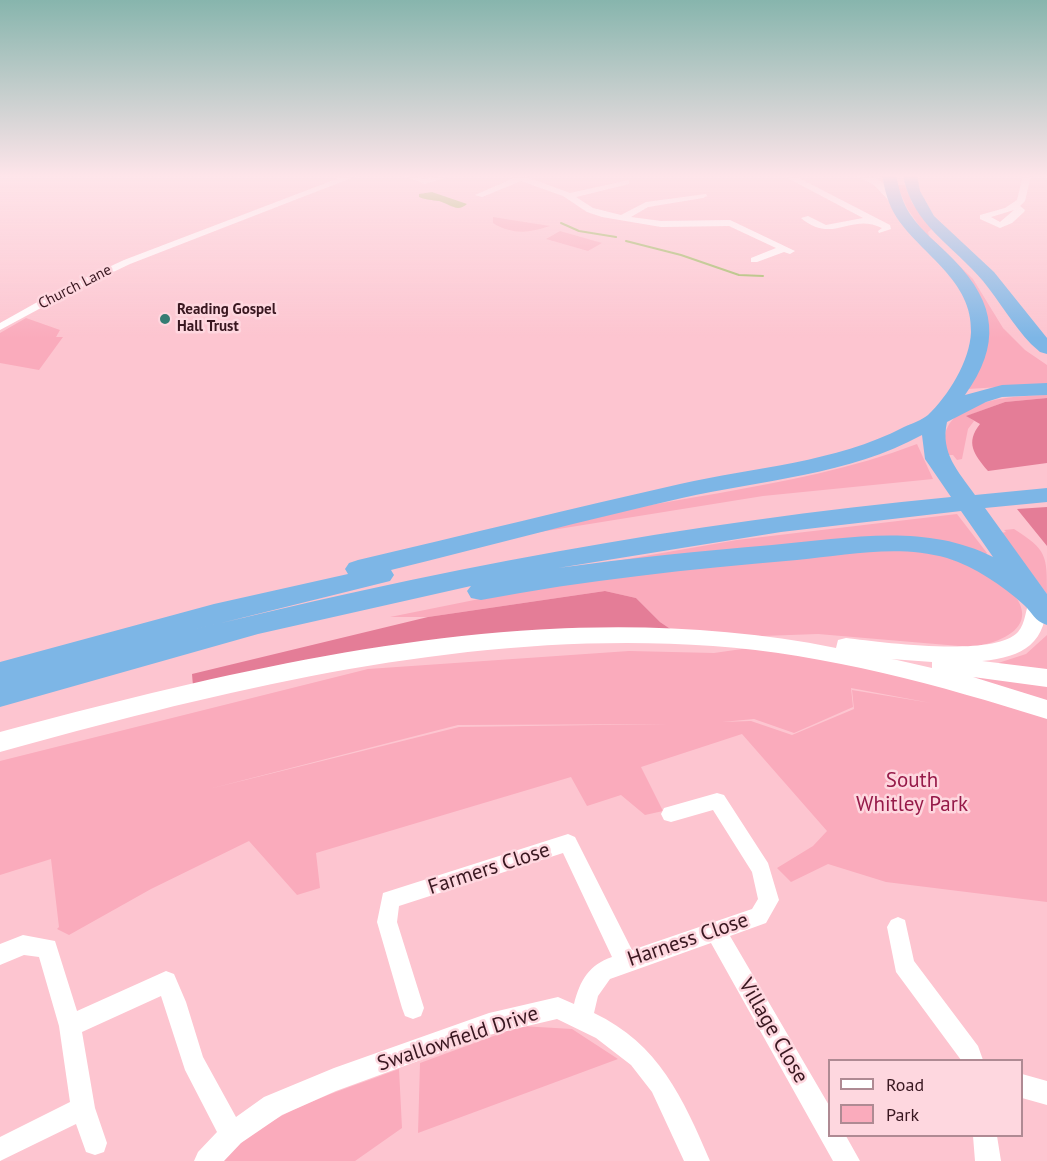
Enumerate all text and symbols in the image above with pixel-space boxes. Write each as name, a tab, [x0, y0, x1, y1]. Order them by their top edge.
street label: Church Lane	[35, 261, 115, 313]
place label: Reading Gospel Hall Trust	[177, 301, 276, 336]
marker: Reading Gospel Hall Trust	[158, 312, 172, 326]
park label: South Whitley Park	[856, 768, 968, 818]
street label: Farmers Close	[425, 837, 553, 901]
street label: Harness Close	[624, 908, 752, 972]
street label: Village Close	[733, 974, 813, 1088]
street label: Swallowfield Drive	[374, 1001, 542, 1077]
legend	[828, 1059, 1023, 1137]
text: Road	[886, 1073, 924, 1096]
text: Park	[886, 1103, 919, 1126]

